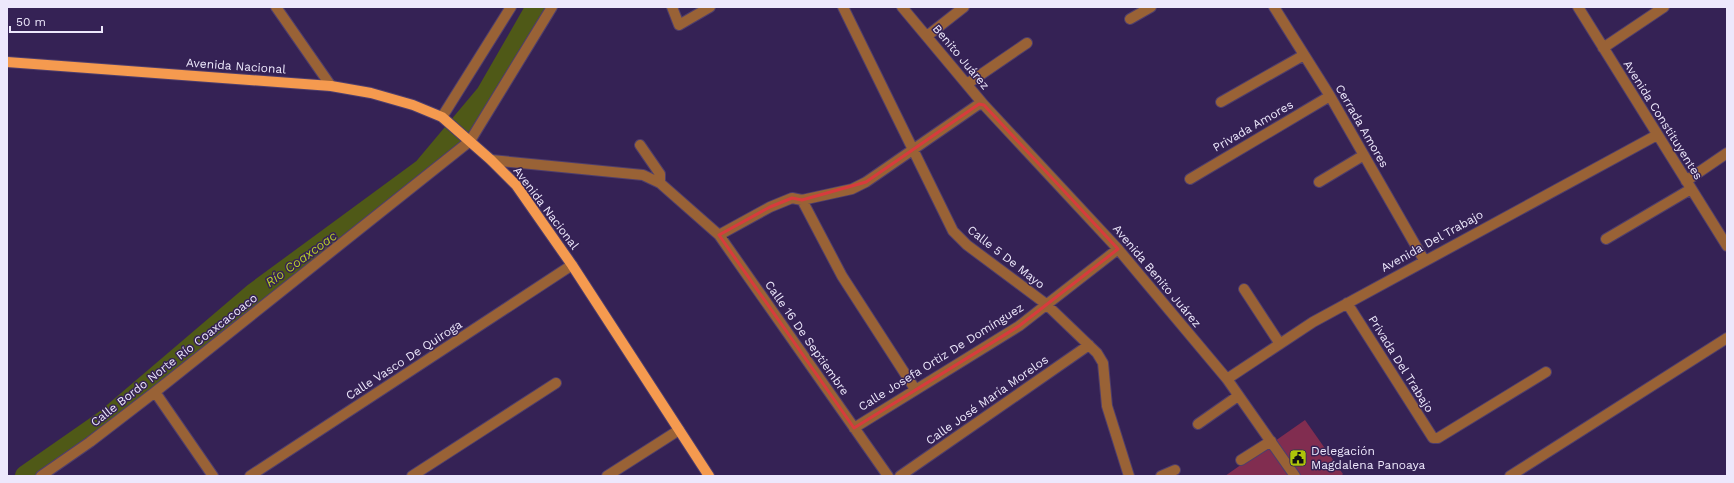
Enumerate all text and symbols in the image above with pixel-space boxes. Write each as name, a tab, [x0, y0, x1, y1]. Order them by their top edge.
scale bar	[10, 8, 102, 34]
text: 50 m	[16, 15, 46, 29]
street label: Benito Juárez	[930, 22, 992, 92]
street label: Avenida Nacional	[186, 56, 287, 76]
street label: Avenida Constituyentes	[1620, 58, 1706, 182]
street label: Cerrada Amores	[1333, 82, 1391, 170]
street label: Privada Amores	[1210, 97, 1296, 155]
street label: Avenida Nacional	[510, 164, 582, 252]
street label: Avenida Del Trabajo	[1378, 207, 1486, 275]
street label: Calle 5 De Mayo	[965, 222, 1047, 292]
street label: Avenida Benito Juárez	[1110, 222, 1204, 330]
water label: Río Coaxcoac	[262, 228, 340, 290]
street label: Calle 16 De Septiembre	[762, 278, 852, 398]
street label: Calle Bordo Norte Río Coaxcacoaco	[88, 291, 260, 429]
street label: Calle Josefa Ortiz De Domínguez	[856, 300, 1026, 414]
street label: Privada Del Trabajo	[1365, 313, 1437, 415]
street label: Calle Vasco De Quiroga	[343, 317, 465, 403]
street label: Calle José María Morelos	[923, 352, 1051, 448]
place label: Delegación Magdalena Panoaya	[1311, 444, 1426, 472]
public building icon: Delegación Magdalena Panoaya	[1288, 448, 1308, 468]

